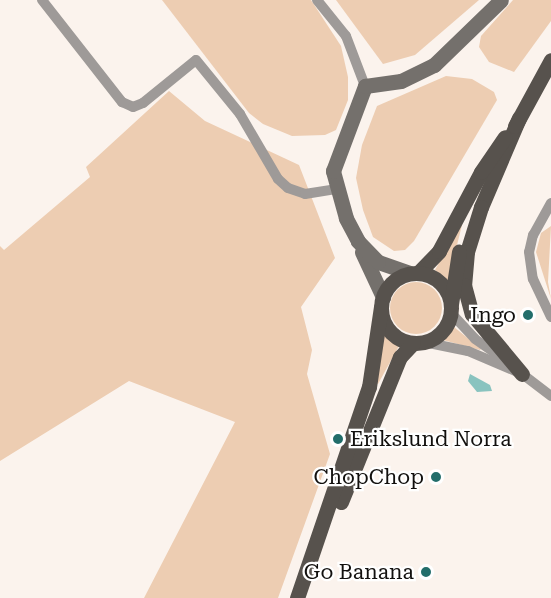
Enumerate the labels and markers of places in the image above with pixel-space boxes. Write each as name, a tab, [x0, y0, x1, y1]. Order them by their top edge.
place label: Ingo	[470, 302, 516, 328]
marker: Ingo	[521, 308, 535, 322]
place label: Erikslund Norra	[350, 426, 512, 452]
marker: Erikslund Norra	[331, 432, 345, 446]
place label: ChopChop	[313, 464, 424, 490]
marker: ChopChop	[429, 470, 443, 484]
place label: Go Banana	[304, 559, 414, 585]
marker: Go Banana	[419, 565, 433, 579]

